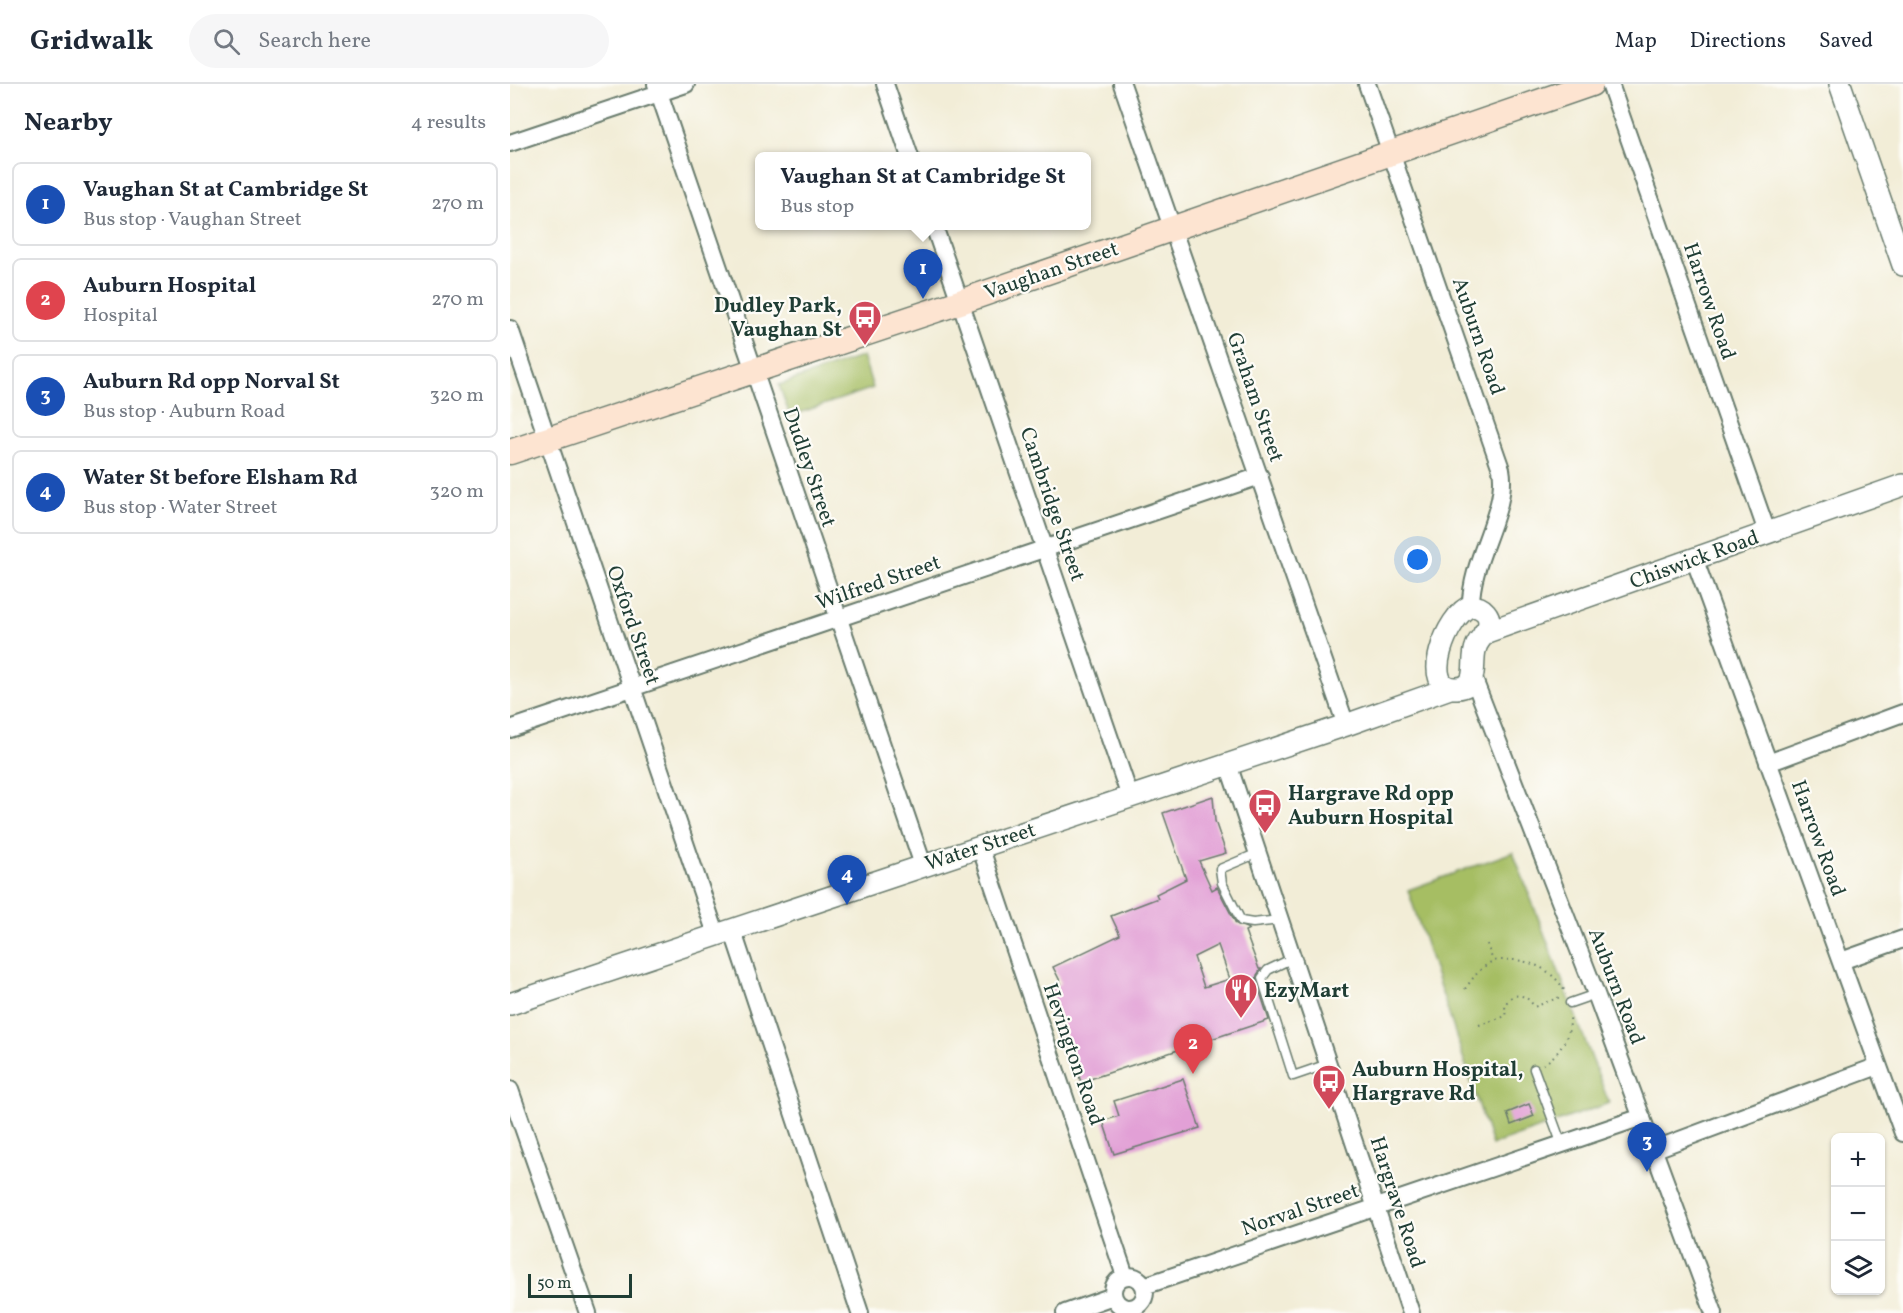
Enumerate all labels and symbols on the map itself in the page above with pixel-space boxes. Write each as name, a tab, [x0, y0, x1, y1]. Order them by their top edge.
street label: Vaughan Street	[980, 235, 1123, 308]
street label: Harrow Road	[1675, 239, 1742, 364]
pin: 1	[904, 250, 942, 299]
street label: Auburn Road	[1444, 274, 1511, 399]
place label: Dudley Park, Vaughan St	[714, 292, 842, 345]
bus stop icon: Dudley Park, Vaughan St	[847, 299, 883, 346]
street label: Graham Street	[1219, 329, 1290, 466]
street label: Dudley Street	[775, 404, 843, 531]
street label: Cambridge Street	[1012, 424, 1092, 585]
street label: Chiswick Road	[1626, 524, 1763, 597]
your location	[1403, 545, 1432, 574]
street label: Wilfred Street	[812, 549, 945, 618]
street label: Oxford Street	[599, 562, 667, 689]
street label: Harrow Road	[1783, 776, 1852, 901]
place label: Hargrave Rd opp Auburn Hospital	[1288, 780, 1454, 833]
bus stop icon: Hargrave Rd opp Auburn Hospital	[1247, 787, 1283, 834]
street label: Water Street	[921, 816, 1040, 879]
pin: 4	[828, 856, 866, 905]
street label: Auburn Road	[1580, 924, 1651, 1049]
restaurant icon: EzyMart	[1223, 972, 1259, 1019]
place label: EzyMart	[1264, 977, 1349, 1006]
street label: Hevington Road	[1035, 979, 1111, 1130]
pin: 2	[1174, 1024, 1212, 1074]
place label: Auburn Hospital, Hargrave Rd	[1352, 1056, 1524, 1109]
bus stop icon: Auburn Hospital, Hargrave Rd	[1311, 1063, 1347, 1110]
pin: 3	[1628, 1122, 1666, 1172]
street label: Hargrave Road	[1362, 1133, 1432, 1272]
street label: Norval Street	[1238, 1177, 1363, 1244]
scale bar	[528, 1271, 632, 1298]

